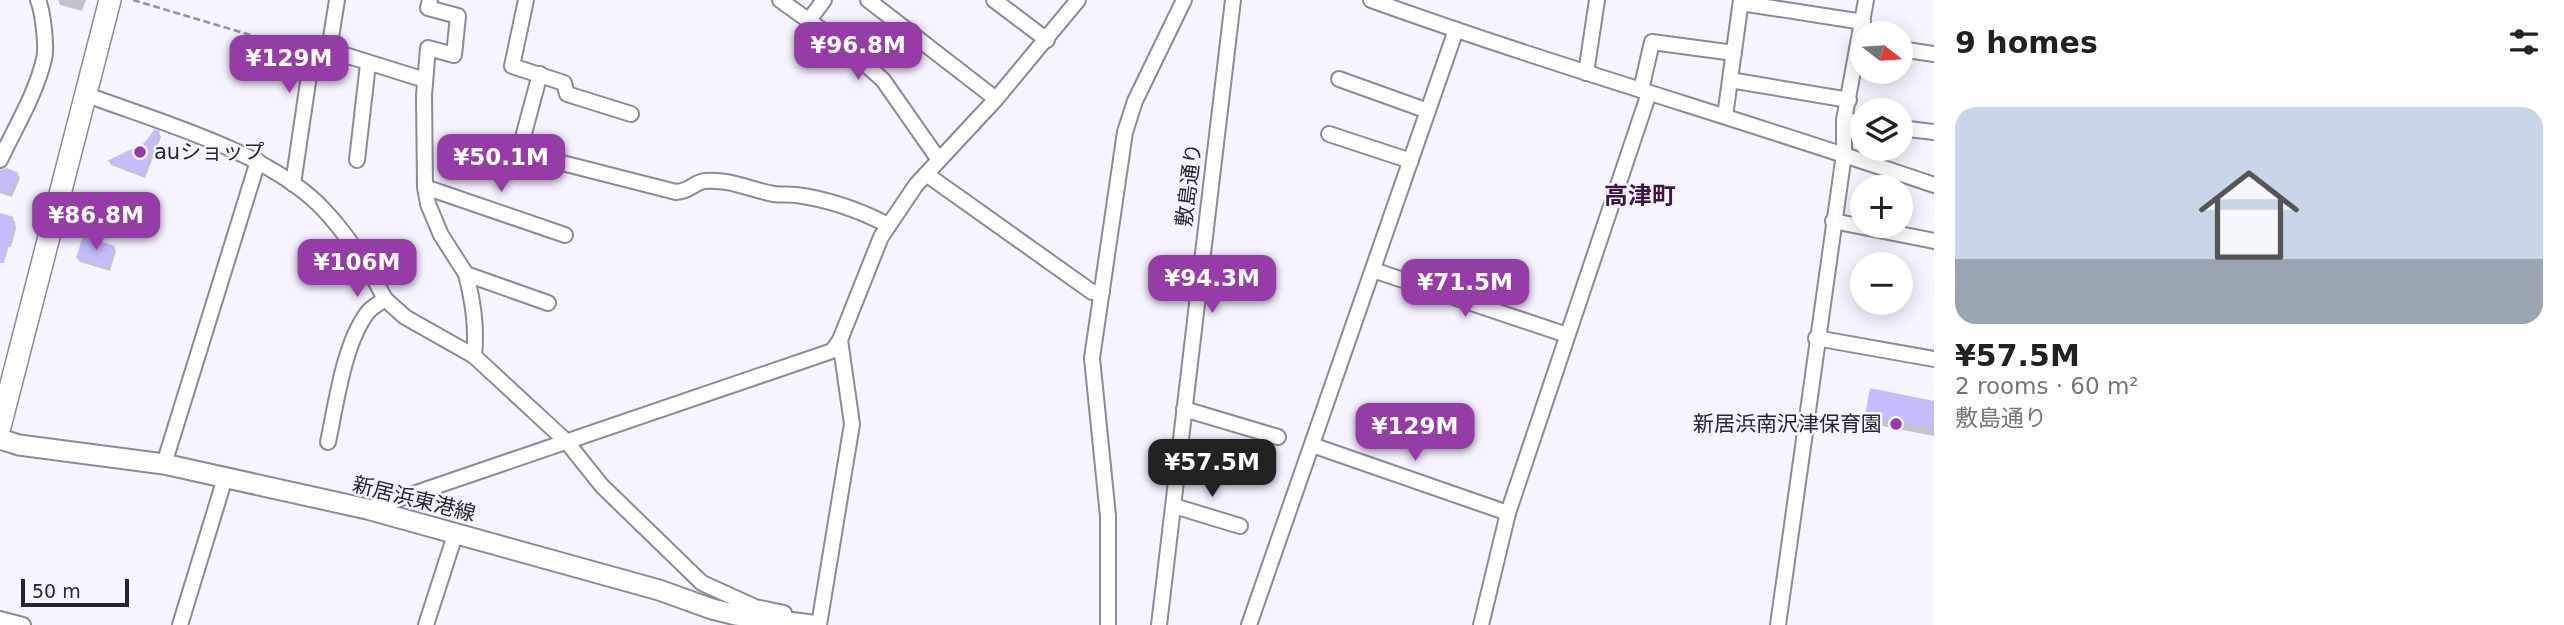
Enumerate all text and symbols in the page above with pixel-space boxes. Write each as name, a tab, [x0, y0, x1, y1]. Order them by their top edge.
north arrow	[1850, 21, 1913, 84]
map controls	[1850, 21, 1913, 315]
pin: ¥96.8M	[801, 22, 915, 82]
icon: filters	[2505, 23, 2543, 61]
text: 9 homes	[1955, 25, 2098, 60]
text: ¥96.8M	[810, 32, 906, 58]
pin: ¥129M	[240, 36, 338, 95]
text: ¥129M	[246, 45, 332, 71]
button: layers	[1850, 98, 1913, 161]
pin: ¥50.1M	[444, 134, 558, 194]
place label: auショップ	[154, 140, 264, 164]
street label: 敷島通り	[1172, 142, 1206, 228]
marker: auショップ	[132, 144, 148, 160]
text: ¥50.1M	[453, 144, 549, 170]
icon: home	[2186, 152, 2312, 278]
button: +	[1850, 175, 1913, 238]
district label: 高津町	[1604, 182, 1676, 210]
pin: ¥86.8M	[39, 192, 153, 252]
text: ¥86.8M	[48, 202, 144, 228]
pin: ¥106M	[308, 240, 406, 299]
text: ¥106M	[314, 249, 400, 275]
button: −	[1850, 252, 1913, 315]
pin: ¥94.3M	[1155, 256, 1269, 315]
pin: ¥71.5M	[1408, 260, 1522, 319]
text: ¥94.3M	[1164, 265, 1260, 291]
text: ¥71.5M	[1417, 269, 1513, 295]
text: ¥57.5M	[1955, 338, 2080, 373]
text: 2 rooms · 60 m²	[1955, 373, 2139, 399]
pin: ¥129M	[1366, 404, 1464, 463]
text: 敷島通り	[1955, 405, 2047, 431]
place label: 新居浜南沢津保育園	[1693, 412, 1882, 436]
text: ¥129M	[1372, 413, 1458, 439]
marker: 新居浜南沢津保育園	[1888, 416, 1904, 432]
pin: ¥57.5M	[1155, 440, 1269, 499]
text: ¥57.5M	[1164, 449, 1260, 475]
street label: 新居浜東港線	[350, 472, 478, 526]
scale bar	[21, 576, 130, 608]
text: 50 m	[32, 580, 81, 602]

